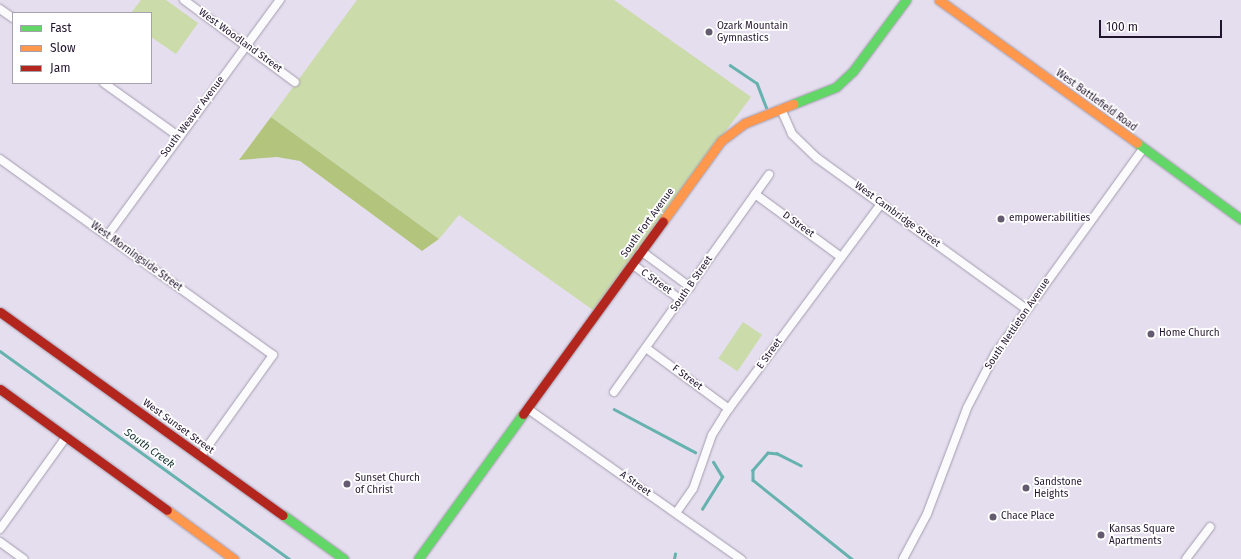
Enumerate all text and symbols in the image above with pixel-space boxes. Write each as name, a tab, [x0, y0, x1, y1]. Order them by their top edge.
street label: West Woodland Street	[196, 7, 284, 75]
legend	[12, 12, 152, 84]
scale bar	[1101, 12, 1224, 38]
place label: Ozark Mountain Gymnastics	[717, 20, 788, 44]
text: 100 m	[1106, 20, 1138, 34]
text: Fast	[50, 21, 72, 35]
marker: Ozark Mountain Gymnastics	[704, 27, 714, 37]
text: Slow	[50, 41, 76, 55]
text: Jam	[50, 61, 70, 75]
street label: West Battlefield Road	[1053, 68, 1139, 134]
street label: South Weaver Avenue	[159, 74, 227, 160]
street label: West Cambridge Street	[852, 180, 942, 250]
street label: South Fort Avenue	[619, 186, 677, 260]
street label: D Street	[780, 210, 816, 240]
place label: empower:abilities	[1009, 213, 1090, 225]
marker: empower:abilities	[996, 214, 1006, 224]
street label: West Morningside Street	[88, 220, 184, 294]
street label: South B Street	[668, 254, 716, 314]
street label: C Street	[638, 267, 674, 297]
street label: South Nettleton Avenue	[983, 276, 1053, 372]
place label: Home Church	[1159, 328, 1220, 340]
marker: Home Church	[1146, 329, 1156, 339]
street label: E Street	[755, 336, 785, 372]
street label: F Street	[669, 363, 705, 393]
street label: West Sunset Street	[140, 397, 216, 457]
water label: South Creek	[121, 426, 177, 472]
street label: A Street	[617, 469, 653, 499]
place label: Sunset Church of Christ	[355, 472, 420, 496]
place label: Sandstone Heights	[1034, 476, 1082, 500]
marker: Sunset Church of Christ	[342, 479, 352, 489]
marker: Sandstone Heights	[1021, 483, 1031, 493]
place label: Chace Place	[1001, 511, 1055, 523]
marker: Chace Place	[988, 512, 998, 522]
place label: Kansas Square Apartments	[1109, 523, 1175, 546]
marker: Kansas Square Apartments	[1096, 530, 1106, 540]

